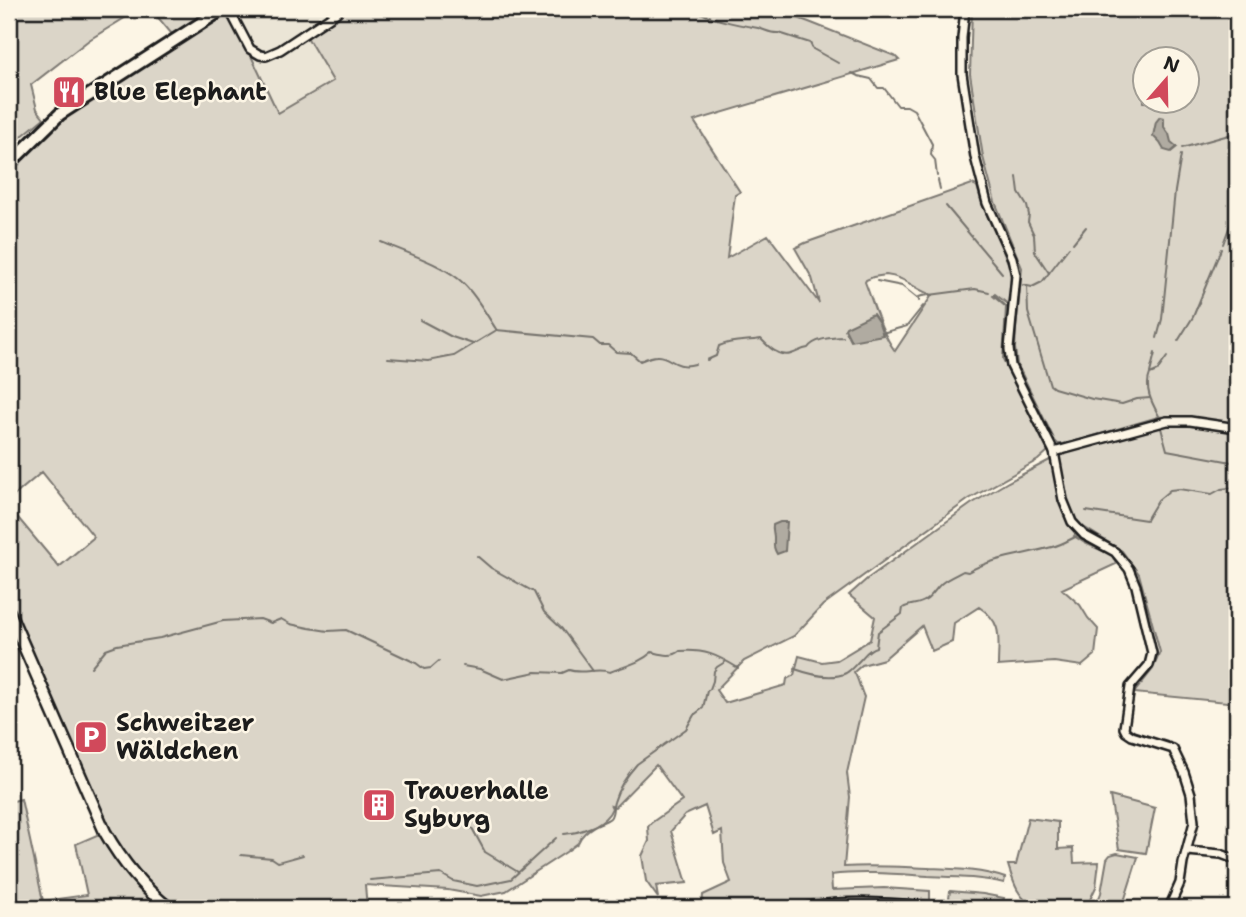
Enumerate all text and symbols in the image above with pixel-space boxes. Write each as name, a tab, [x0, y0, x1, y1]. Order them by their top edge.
north arrow	[1130, 46, 1200, 116]
text: N	[1160, 50, 1183, 79]
restaurant icon: Blue Elephant	[50, 73, 88, 111]
place label: Blue Elephant	[94, 76, 267, 108]
place label: Schweitzer Wäldchen	[116, 707, 254, 767]
parking icon: Schweitzer Wäldchen	[72, 718, 110, 756]
place label: Trauerhalle Syburg	[404, 775, 549, 835]
building icon: Trauerhalle Syburg	[360, 786, 398, 824]

